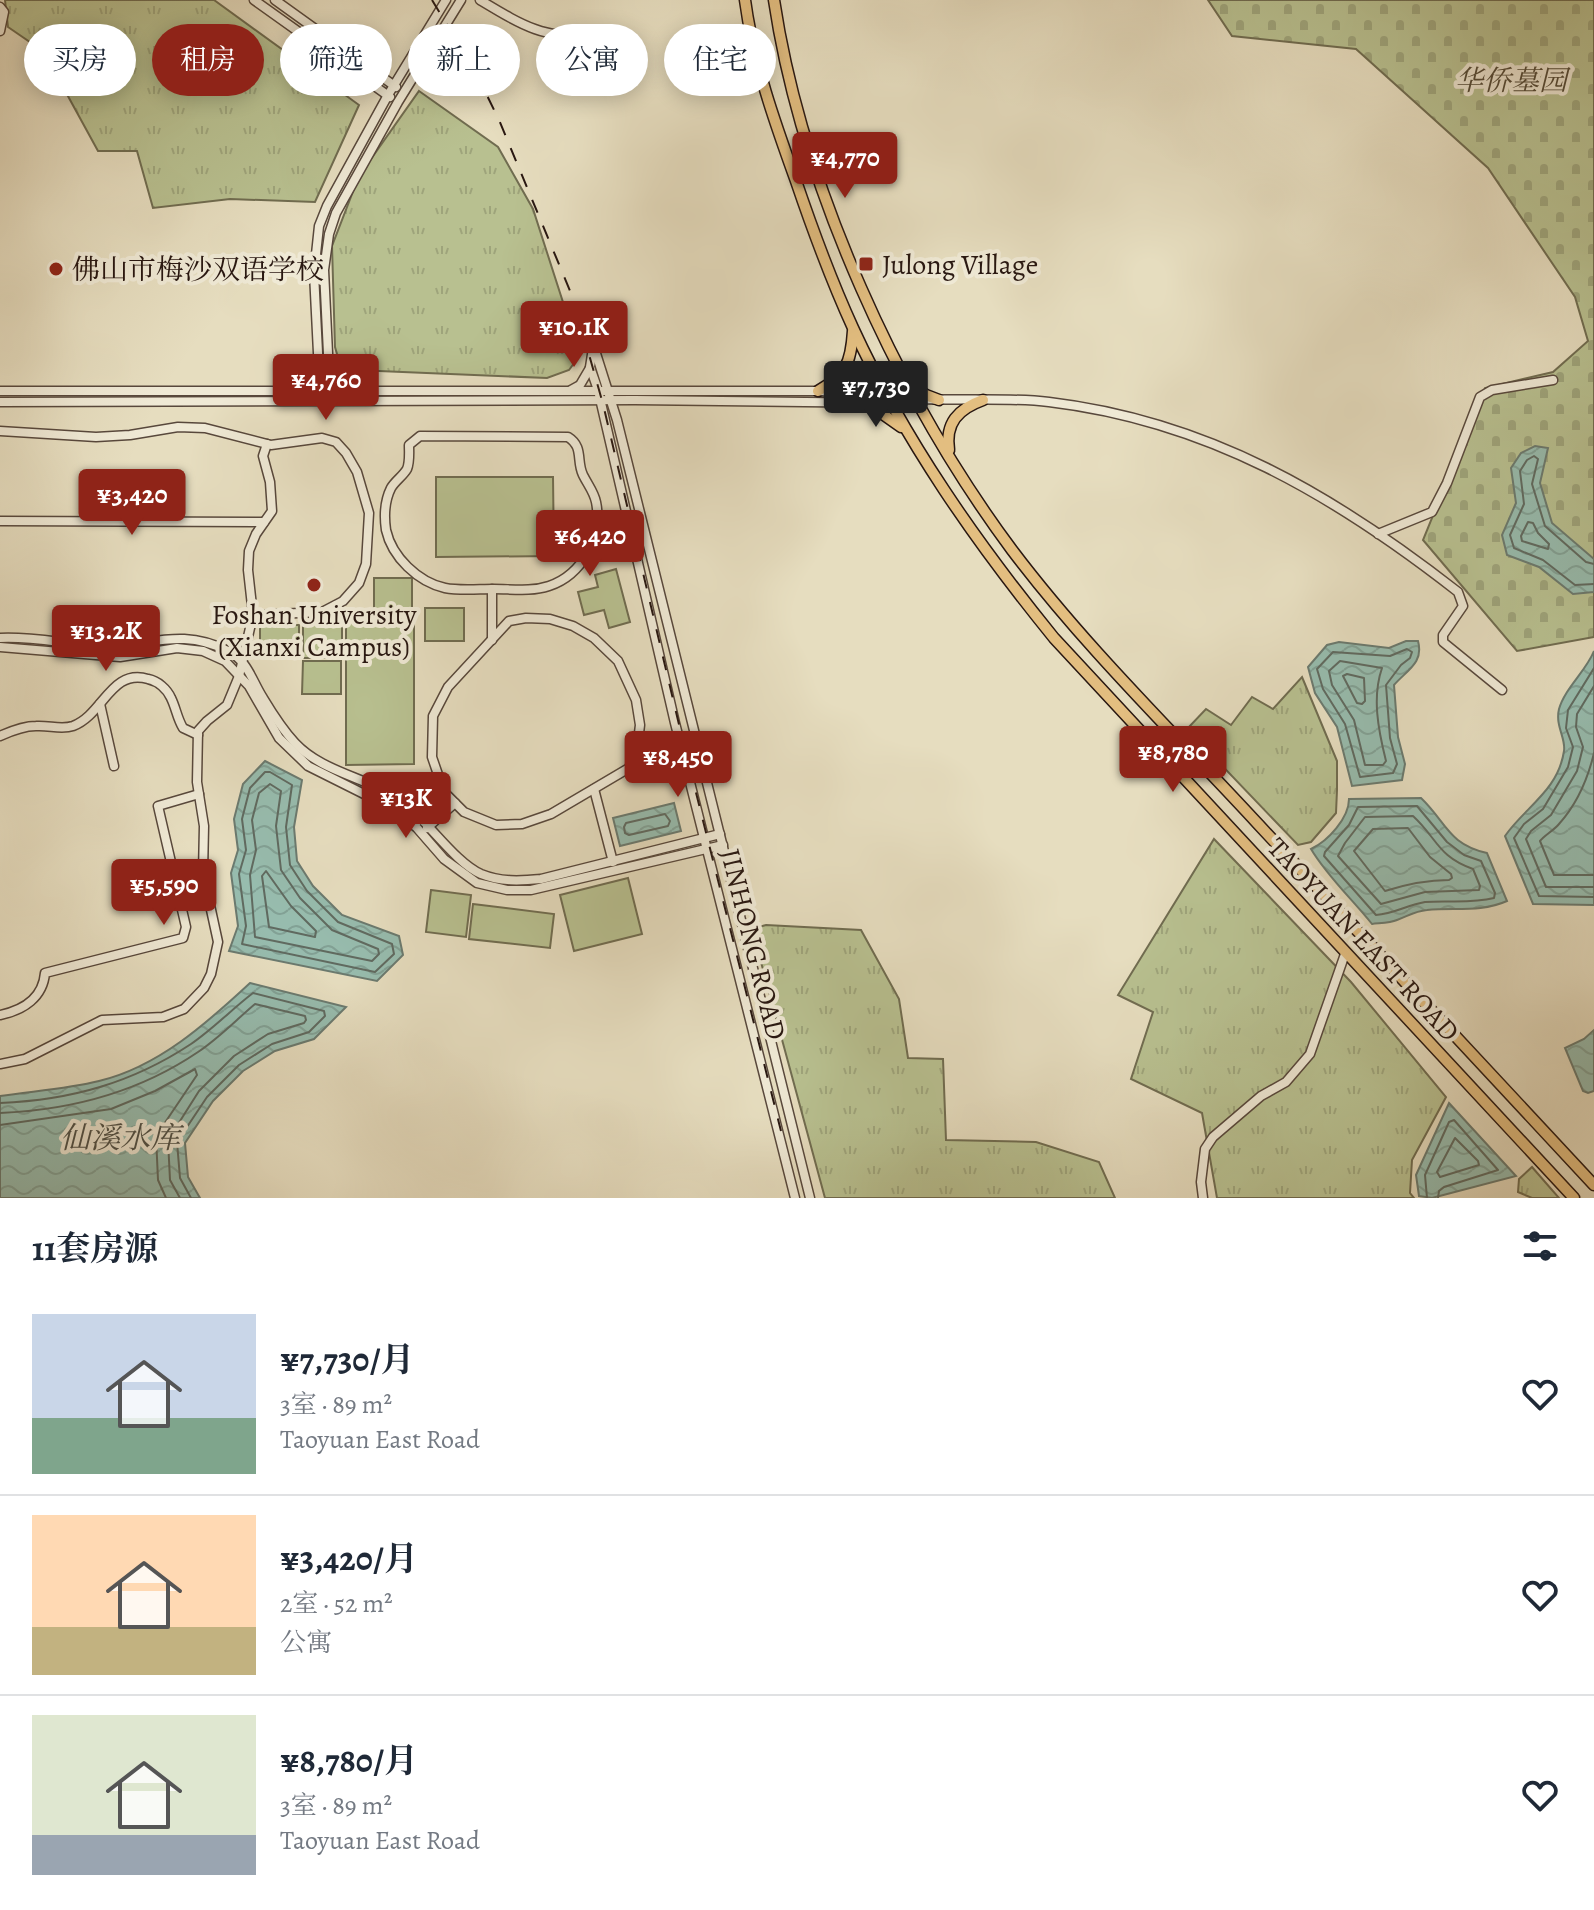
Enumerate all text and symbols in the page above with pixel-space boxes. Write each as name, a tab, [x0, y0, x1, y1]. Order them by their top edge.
chip: 买房	[24, 24, 136, 96]
chip: 租房	[152, 24, 264, 96]
chip: 筛选	[280, 24, 392, 96]
chip: 新上	[408, 24, 520, 96]
chip: 公寓	[536, 24, 648, 96]
chip: 住宅	[664, 24, 776, 96]
park label: 华侨墓园	[1455, 62, 1571, 100]
pin: ¥4,770	[780, 132, 910, 200]
text: ¥4,770	[810, 140, 880, 175]
place label: Julong Village	[882, 246, 1038, 284]
place label: 佛山市梅沙双语学校	[72, 251, 324, 289]
marker: Julong Village	[857, 255, 875, 273]
marker: 佛山市梅沙双语学校	[47, 260, 65, 278]
pin: ¥10.1K	[509, 301, 639, 369]
text: ¥10.1K	[539, 309, 609, 344]
pin: ¥4,760	[261, 354, 391, 422]
pin: ¥7,730	[811, 361, 941, 429]
text: ¥4,760	[291, 362, 361, 397]
text: ¥7,730	[842, 369, 910, 404]
pin: ¥3,420	[67, 469, 197, 537]
text: ¥3,420	[97, 477, 167, 512]
pin: ¥6,420	[525, 510, 655, 578]
text: ¥6,420	[554, 518, 626, 553]
marker: Foshan University (Xianxi Campus)	[305, 576, 323, 594]
place label: Foshan University (Xianxi Campus)	[211, 596, 417, 666]
pin: ¥13.2K	[41, 605, 171, 673]
text: ¥13.2K	[70, 613, 142, 648]
pin: ¥8,780	[1108, 726, 1238, 794]
pin: ¥8,450	[613, 731, 743, 799]
text: ¥8,780	[1137, 734, 1209, 769]
text: ¥8,450	[643, 739, 713, 774]
pin: ¥13K	[359, 772, 453, 840]
text: ¥13K	[380, 780, 432, 815]
street label: TAOYUAN EAST ROAD	[1259, 829, 1468, 1050]
street label: JINHONG ROAD	[711, 845, 795, 1044]
pin: ¥5,590	[99, 859, 229, 927]
text: ¥5,590	[129, 867, 199, 902]
water label: 仙溪水库	[60, 1118, 185, 1158]
icon: filters	[1518, 1224, 1562, 1268]
text: 11套房源	[32, 1225, 158, 1272]
text: ¥7,730/月	[280, 1336, 415, 1383]
icon: home	[96, 1346, 192, 1442]
icon: heart	[1518, 1372, 1562, 1416]
text: 3室 · 89 m²	[280, 1387, 392, 1422]
text: Taoyuan East Road	[280, 1422, 480, 1457]
text: ¥3,420/月	[280, 1535, 418, 1582]
icon: home	[96, 1547, 192, 1643]
icon: heart	[1518, 1573, 1562, 1617]
text: 2室 · 52 m²	[280, 1586, 393, 1621]
text: 公寓	[280, 1625, 332, 1660]
text: ¥8,780/月	[280, 1737, 418, 1784]
icon: home	[96, 1747, 192, 1843]
icon: heart	[1518, 1773, 1562, 1817]
text: 3室 · 89 m²	[280, 1788, 392, 1823]
text: Taoyuan East Road	[280, 1823, 480, 1858]

